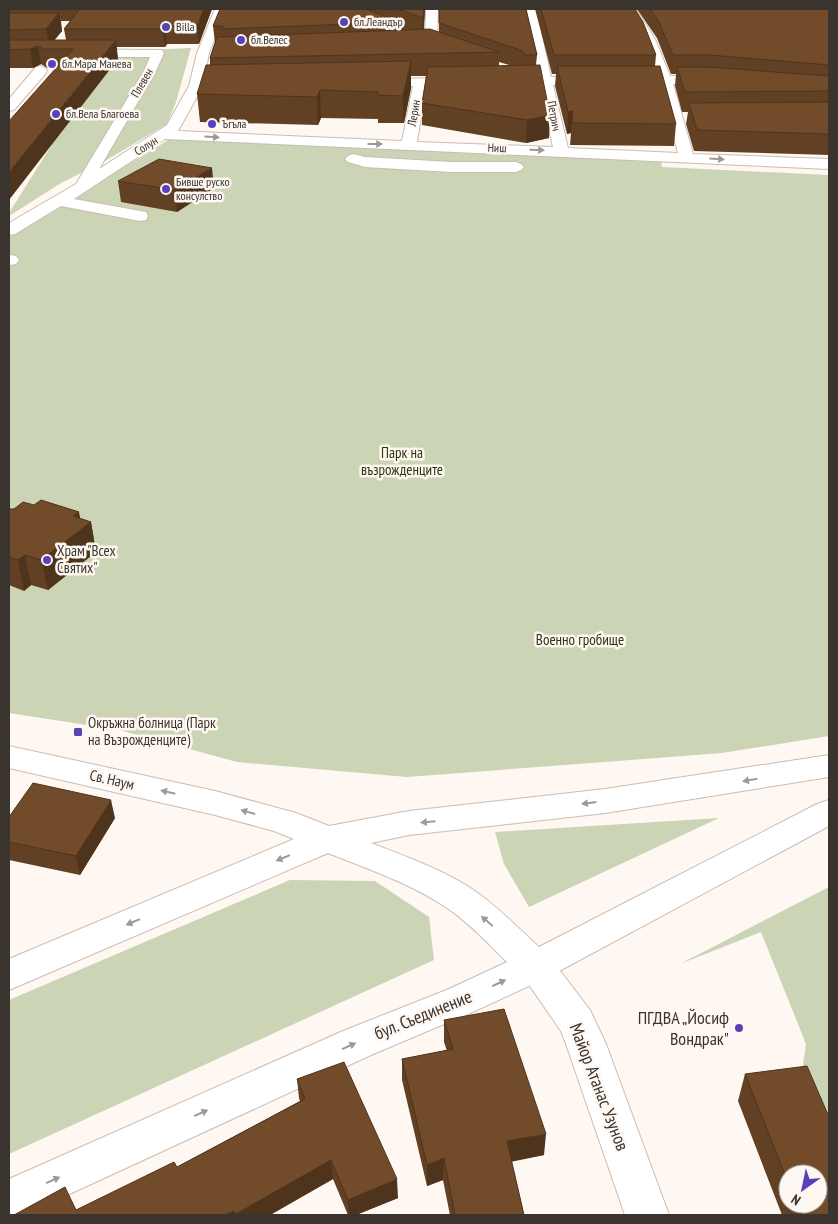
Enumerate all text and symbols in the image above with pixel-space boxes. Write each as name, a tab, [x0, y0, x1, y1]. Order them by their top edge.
place label: бл.Леандър	[354, 14, 403, 29]
marker: бл.Леандър	[338, 16, 350, 28]
place label: Billa	[176, 19, 195, 34]
marker: Billa	[160, 21, 172, 33]
place label: бл.Велес	[251, 32, 288, 47]
marker: бл.Велес	[235, 34, 247, 46]
place label: бл.Мара Манева	[62, 56, 132, 71]
marker: бл.Мара Манева	[46, 58, 58, 70]
street label: Плевен	[127, 66, 156, 100]
street label: Лерин	[404, 98, 423, 128]
street label: Петрич	[544, 100, 565, 132]
place label: бл.Вела Благоева	[66, 106, 139, 121]
marker: бл.Вела Благоева	[50, 108, 62, 120]
place label: Ъгъла	[221, 116, 247, 131]
marker: Ъгъла	[206, 118, 218, 130]
street label: Солун	[131, 133, 160, 159]
one-way arrow	[205, 134, 221, 142]
one-way arrow	[367, 140, 383, 148]
street label: Ниш	[487, 140, 507, 155]
one-way arrow	[529, 146, 545, 154]
one-way arrow	[709, 155, 725, 163]
place label: Бивше руско консулство	[176, 174, 230, 203]
marker: Бивше руско консулство	[160, 183, 172, 195]
park label: Парк на възрожденците	[361, 443, 443, 479]
place label: Храм "Всех Святих"	[57, 541, 116, 577]
marker: Храм "Всех Святих"	[41, 554, 53, 566]
park label: Военно гробище	[536, 630, 624, 649]
place label: Окръжна болница (Парк на Възрожденците)	[88, 713, 216, 749]
marker: Окръжна болница (Парк на Възрожденците)	[72, 726, 84, 738]
street label: Св. Наум	[88, 765, 136, 794]
one-way arrow	[742, 776, 758, 784]
one-way arrow	[160, 788, 175, 796]
one-way arrow	[581, 799, 597, 807]
one-way arrow	[241, 808, 256, 816]
one-way arrow	[420, 818, 436, 826]
one-way arrow	[275, 855, 290, 862]
one-way arrow	[481, 915, 494, 926]
one-way arrow	[125, 918, 140, 926]
one-way arrow	[492, 979, 506, 987]
street label: бул. Съединение	[371, 985, 475, 1045]
place label: ПГДВА „Йосиф Вондрак"	[638, 1006, 729, 1050]
street label: Майор Атанас Узунов	[565, 1020, 634, 1154]
marker: ПГДВА „Йосиф Вондрак"	[733, 1022, 745, 1034]
one-way arrow	[342, 1042, 356, 1050]
one-way arrow	[194, 1108, 208, 1116]
north arrow	[778, 1164, 828, 1214]
one-way arrow	[46, 1175, 60, 1183]
text: N	[788, 1190, 804, 1210]

